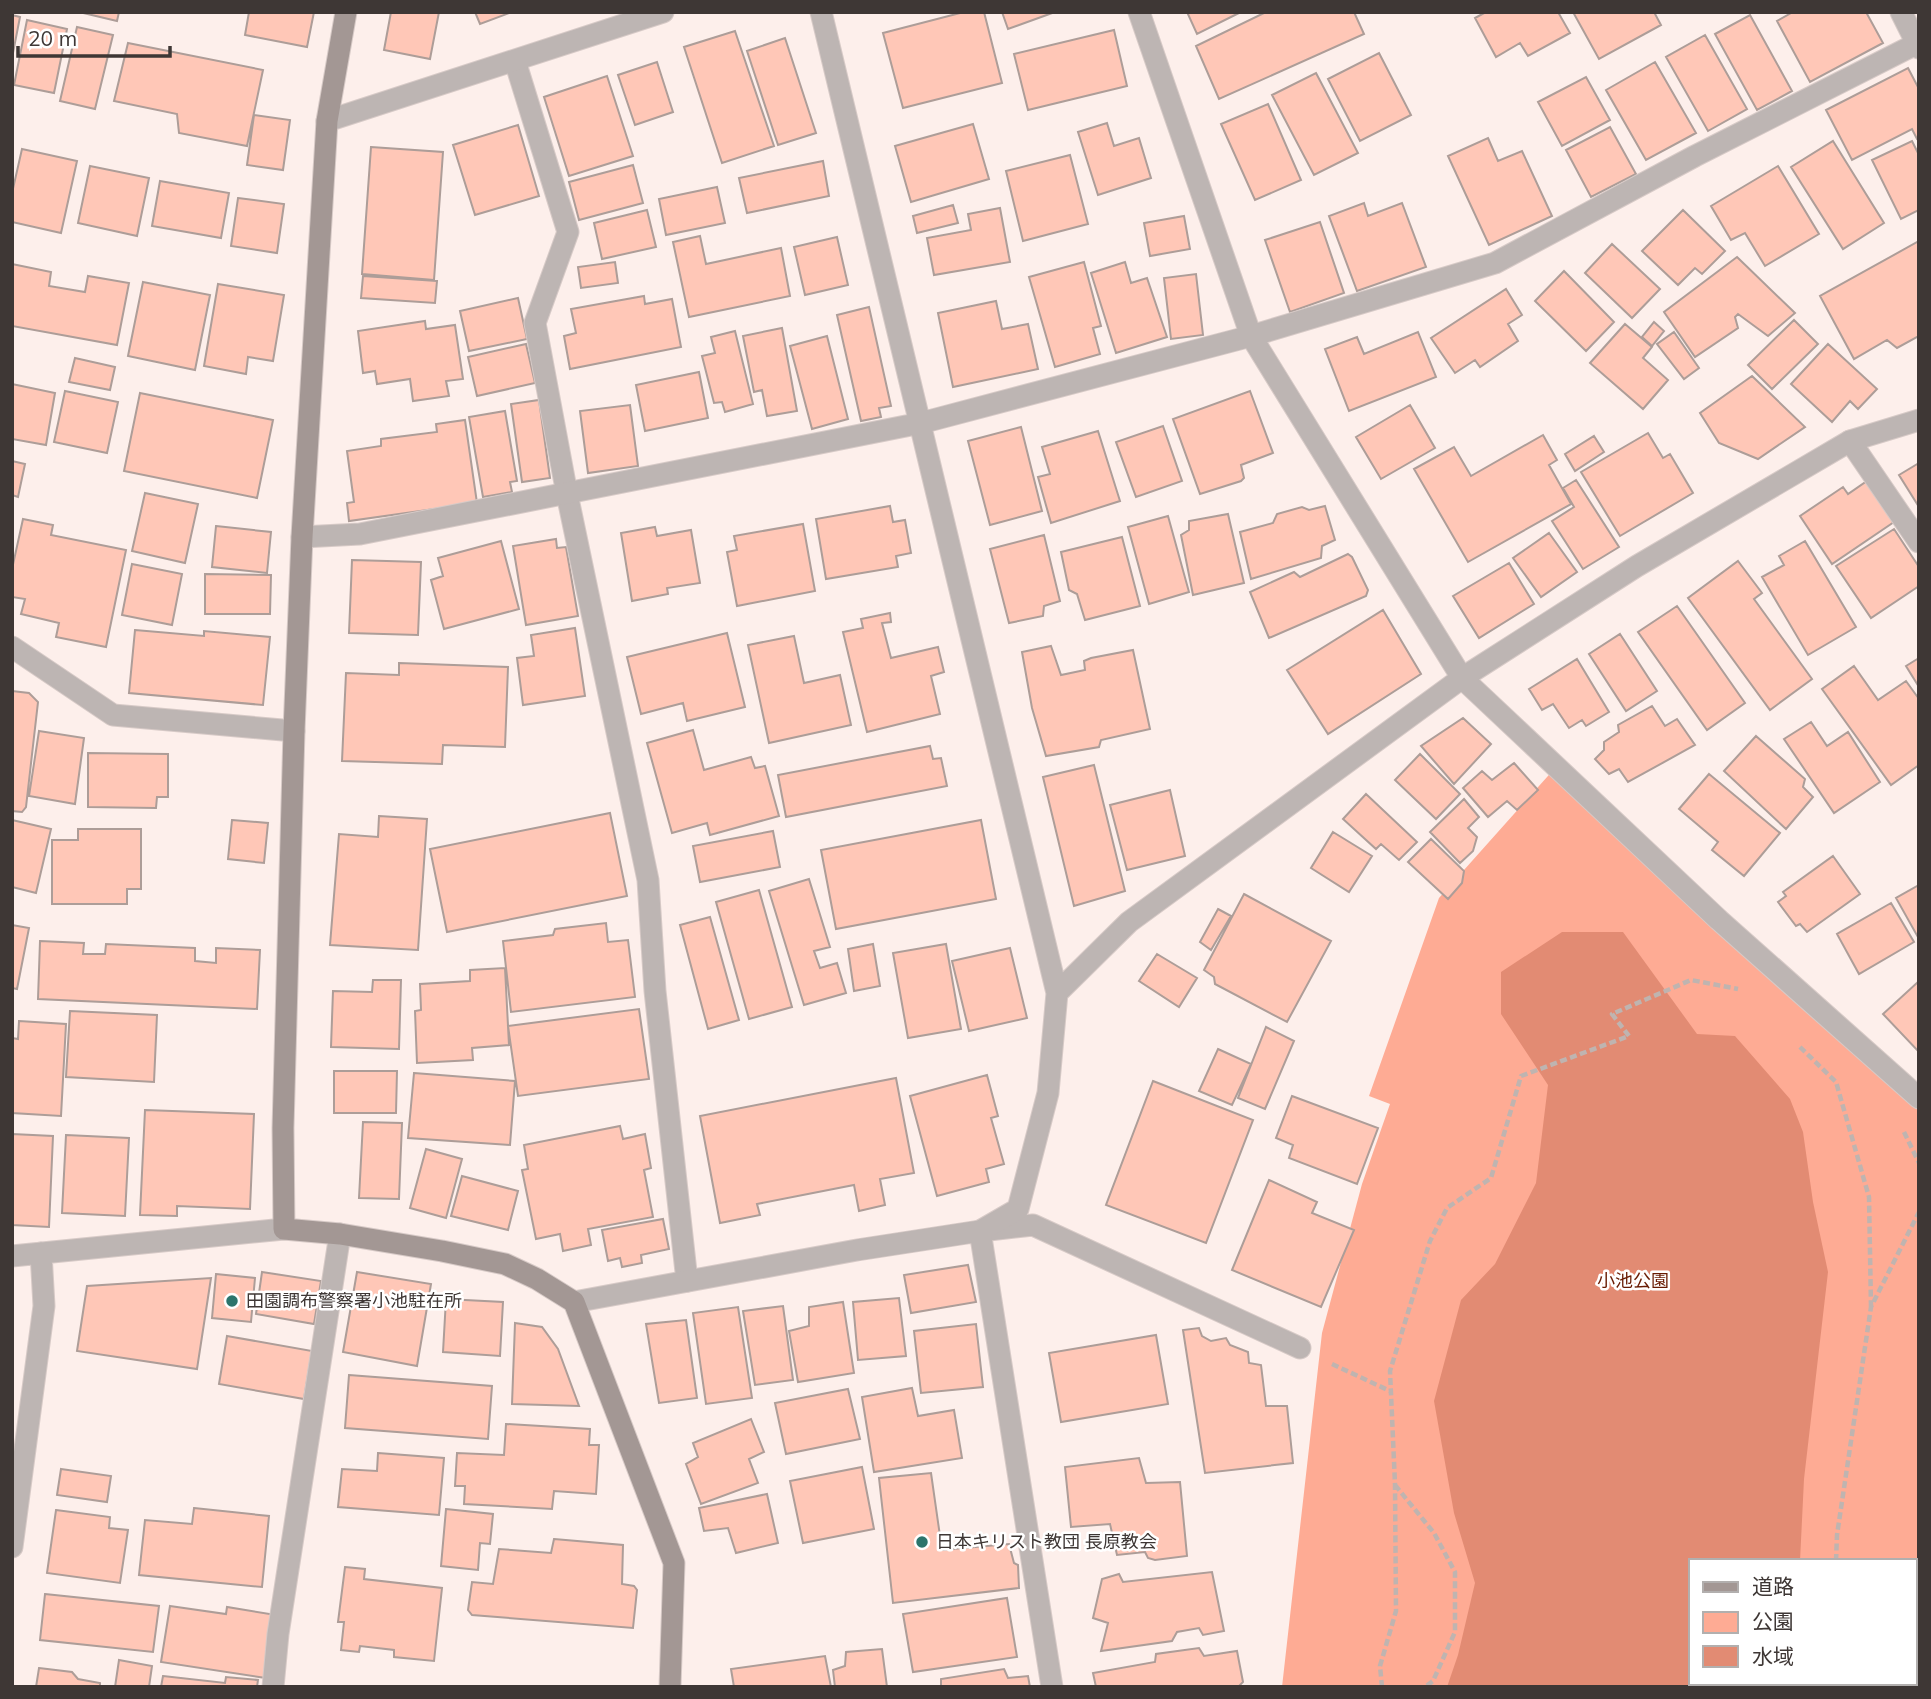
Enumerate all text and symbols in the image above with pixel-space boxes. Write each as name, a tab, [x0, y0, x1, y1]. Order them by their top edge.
scale bar	[18, 14, 170, 58]
text: 20 m	[28, 25, 77, 51]
park label: 小池公園	[1597, 1269, 1669, 1292]
place label: 田園調布警察署小池駐在所	[246, 1289, 462, 1312]
marker: 田園調布警察署小池駐在所	[224, 1293, 240, 1309]
place label: 日本キリスト教団 長原教会	[936, 1530, 1157, 1553]
marker: 日本キリスト教団 長原教会	[914, 1534, 930, 1550]
legend	[1689, 1559, 1917, 1685]
text: 道路	[1752, 1573, 1794, 1599]
text: 公園	[1752, 1608, 1794, 1634]
text: 水域	[1752, 1643, 1794, 1669]

